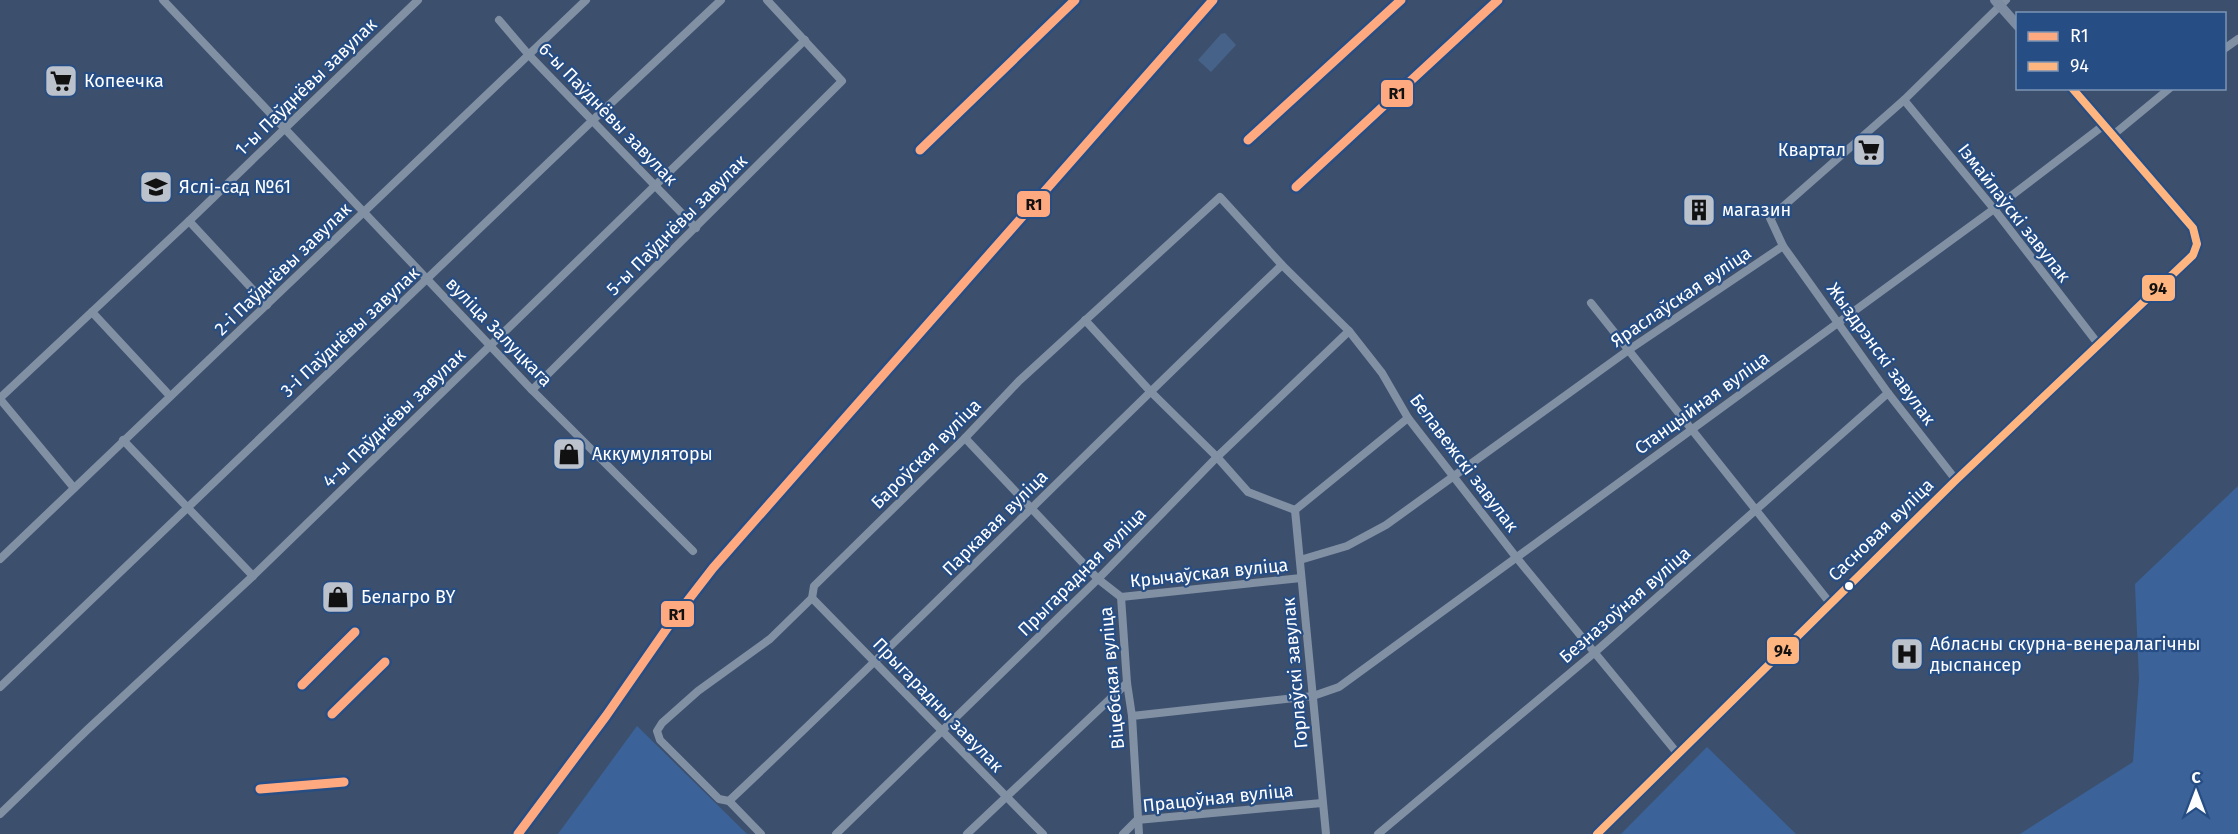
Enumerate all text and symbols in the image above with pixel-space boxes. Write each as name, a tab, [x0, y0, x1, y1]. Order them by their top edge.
legend	[2016, 12, 2226, 90]
street label: 1-ы Паўднёвы завулак	[230, 13, 382, 160]
text: R1	[2070, 25, 2088, 47]
street label: 6-ы Паўднёвы завулак	[534, 38, 683, 191]
text: 94	[2070, 55, 2089, 77]
supermarket icon: Копеечка	[43, 63, 79, 99]
place label: Копеечка	[84, 70, 164, 92]
line badge: R1	[1380, 79, 1414, 108]
text: R1	[1388, 84, 1406, 103]
supermarket icon: Квартал	[1851, 132, 1887, 168]
place label: Квартал	[1778, 139, 1846, 161]
street label: Ізмайлаўскі завулак	[1953, 139, 2075, 287]
street label: 5-ы Паўднёвы завулак	[602, 150, 752, 300]
school or university icon: Яслі-сад №61	[138, 169, 174, 205]
place label: Яслі-сад №61	[179, 176, 291, 198]
line badge: R1	[1016, 190, 1051, 218]
building icon: магазин	[1681, 192, 1717, 228]
text: R1	[1025, 195, 1043, 214]
street label: 2-і Паўднёвы завулак	[210, 198, 356, 340]
place label: магазин	[1722, 199, 1791, 221]
street label: Яраслаўская вуліца	[1606, 242, 1756, 352]
street label: 3-і Паўднёвы завулак	[276, 262, 424, 402]
street label: вуліца Залуцкага	[441, 273, 557, 391]
line badge: 94	[2141, 274, 2176, 302]
street label: Жыздрэнскі завулак	[1822, 278, 1941, 430]
text: 94	[2149, 279, 2167, 298]
street label: 4-ы Паўднёвы завулак	[318, 343, 471, 492]
street label: Станцыйная вуліца	[1630, 347, 1774, 459]
street label: Белавежскі завулак	[1405, 390, 1523, 537]
street label: Бароўская вуліца	[866, 394, 986, 514]
shop icon: Аккумуляторы	[551, 436, 587, 472]
place label: Аккумуляторы	[592, 443, 713, 465]
street label: Паркавая вуліца	[938, 466, 1052, 580]
street label: Сасновая вуліца	[1824, 474, 1938, 586]
street label: Прыгарадная вуліца	[1013, 503, 1151, 641]
street label: Безназоўная вуліца	[1555, 542, 1695, 668]
street label: Крычаўская вуліца	[1129, 554, 1289, 592]
shop icon: Белагро BY	[320, 579, 356, 615]
unlabelled marker	[1843, 580, 1855, 592]
place label: Белагро BY	[361, 586, 455, 608]
street label: Горлаўскі завулак	[1277, 596, 1313, 749]
line badge: R1	[660, 600, 695, 628]
text: R1	[668, 605, 686, 624]
street label: Віцебская вуліца	[1095, 606, 1129, 750]
street label: Прыгарадны завулак	[868, 633, 1008, 777]
place label: Абласны скурна-венералагічны дыспансер	[1930, 633, 2200, 676]
line badge: 94	[1766, 636, 1800, 665]
hospital icon: Абласны скурна-венералагічны дыспансер	[1889, 636, 1925, 672]
text: 94	[1774, 641, 1792, 660]
north arrow	[2166, 762, 2226, 822]
text: С	[2191, 768, 2201, 787]
street label: Працоўная вуліца	[1141, 779, 1295, 817]

